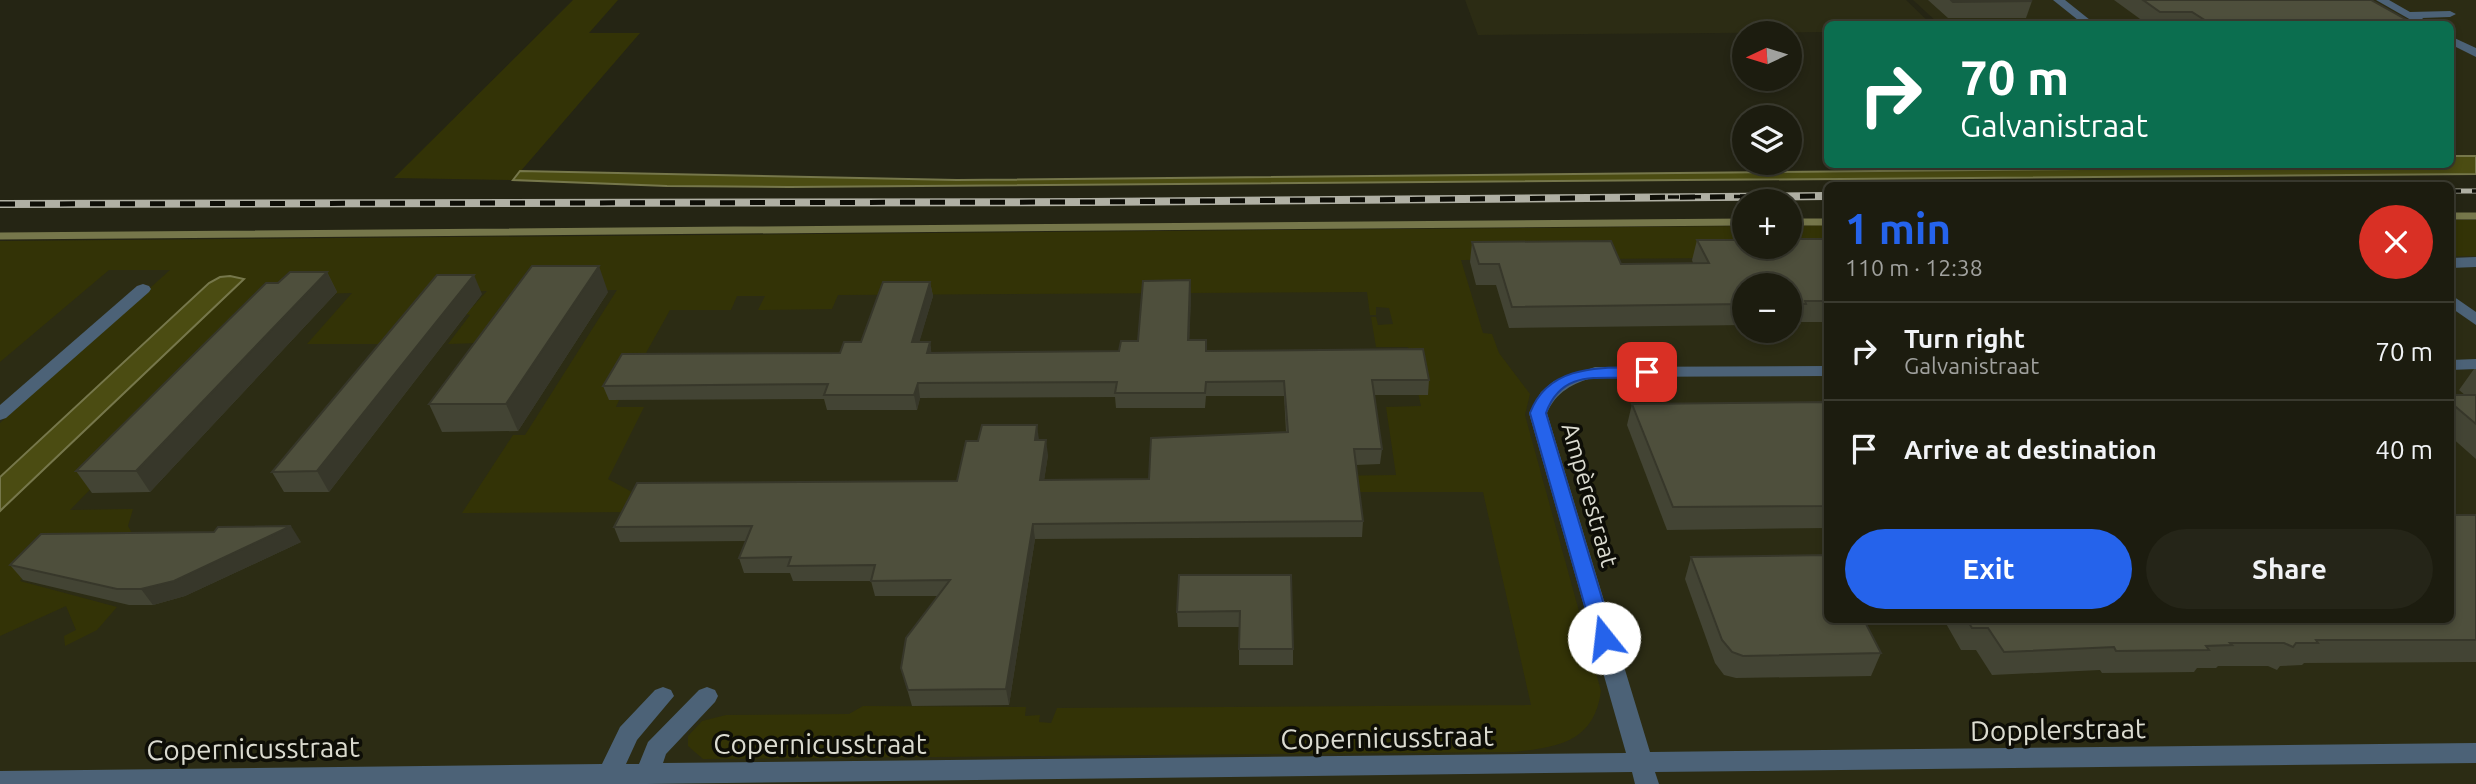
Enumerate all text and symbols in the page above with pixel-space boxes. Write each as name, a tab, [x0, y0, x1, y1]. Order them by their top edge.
north arrow	[1732, 21, 1802, 91]
map controls	[1732, 21, 1802, 343]
icon: right	[1845, 49, 1936, 140]
text: 70 m	[1960, 49, 2069, 104]
button: layers	[1732, 105, 1802, 175]
text: Galvanistraat	[1960, 107, 2148, 143]
button: +	[1732, 189, 1802, 259]
text: 1 min	[1845, 205, 1951, 252]
button: close	[2359, 205, 2433, 279]
text: 110 m · 12:38	[1845, 255, 1983, 280]
button: −	[1732, 273, 1802, 343]
text: Turn right	[1904, 324, 2025, 353]
icon: right	[1845, 332, 1883, 370]
text: 70 m	[2375, 337, 2433, 366]
pin	[1617, 342, 1677, 402]
icon: arrive	[1628, 353, 1666, 391]
text: Galvanistraat	[1904, 353, 2039, 378]
street label: Ampèrestraat	[1556, 420, 1624, 571]
icon: arrive	[1845, 430, 1883, 468]
text: Arrive at destination	[1904, 435, 2157, 464]
text: 40 m	[2375, 435, 2433, 464]
button: Exit	[1845, 529, 2132, 609]
button: Share	[2146, 529, 2433, 609]
position arrow	[1567, 601, 1641, 675]
street label: Dopplerstraat	[1970, 712, 2146, 746]
street label: Copernicusstraat	[1280, 720, 1494, 754]
street label: Copernicusstraat	[713, 728, 927, 759]
street label: Copernicusstraat	[146, 731, 360, 765]

